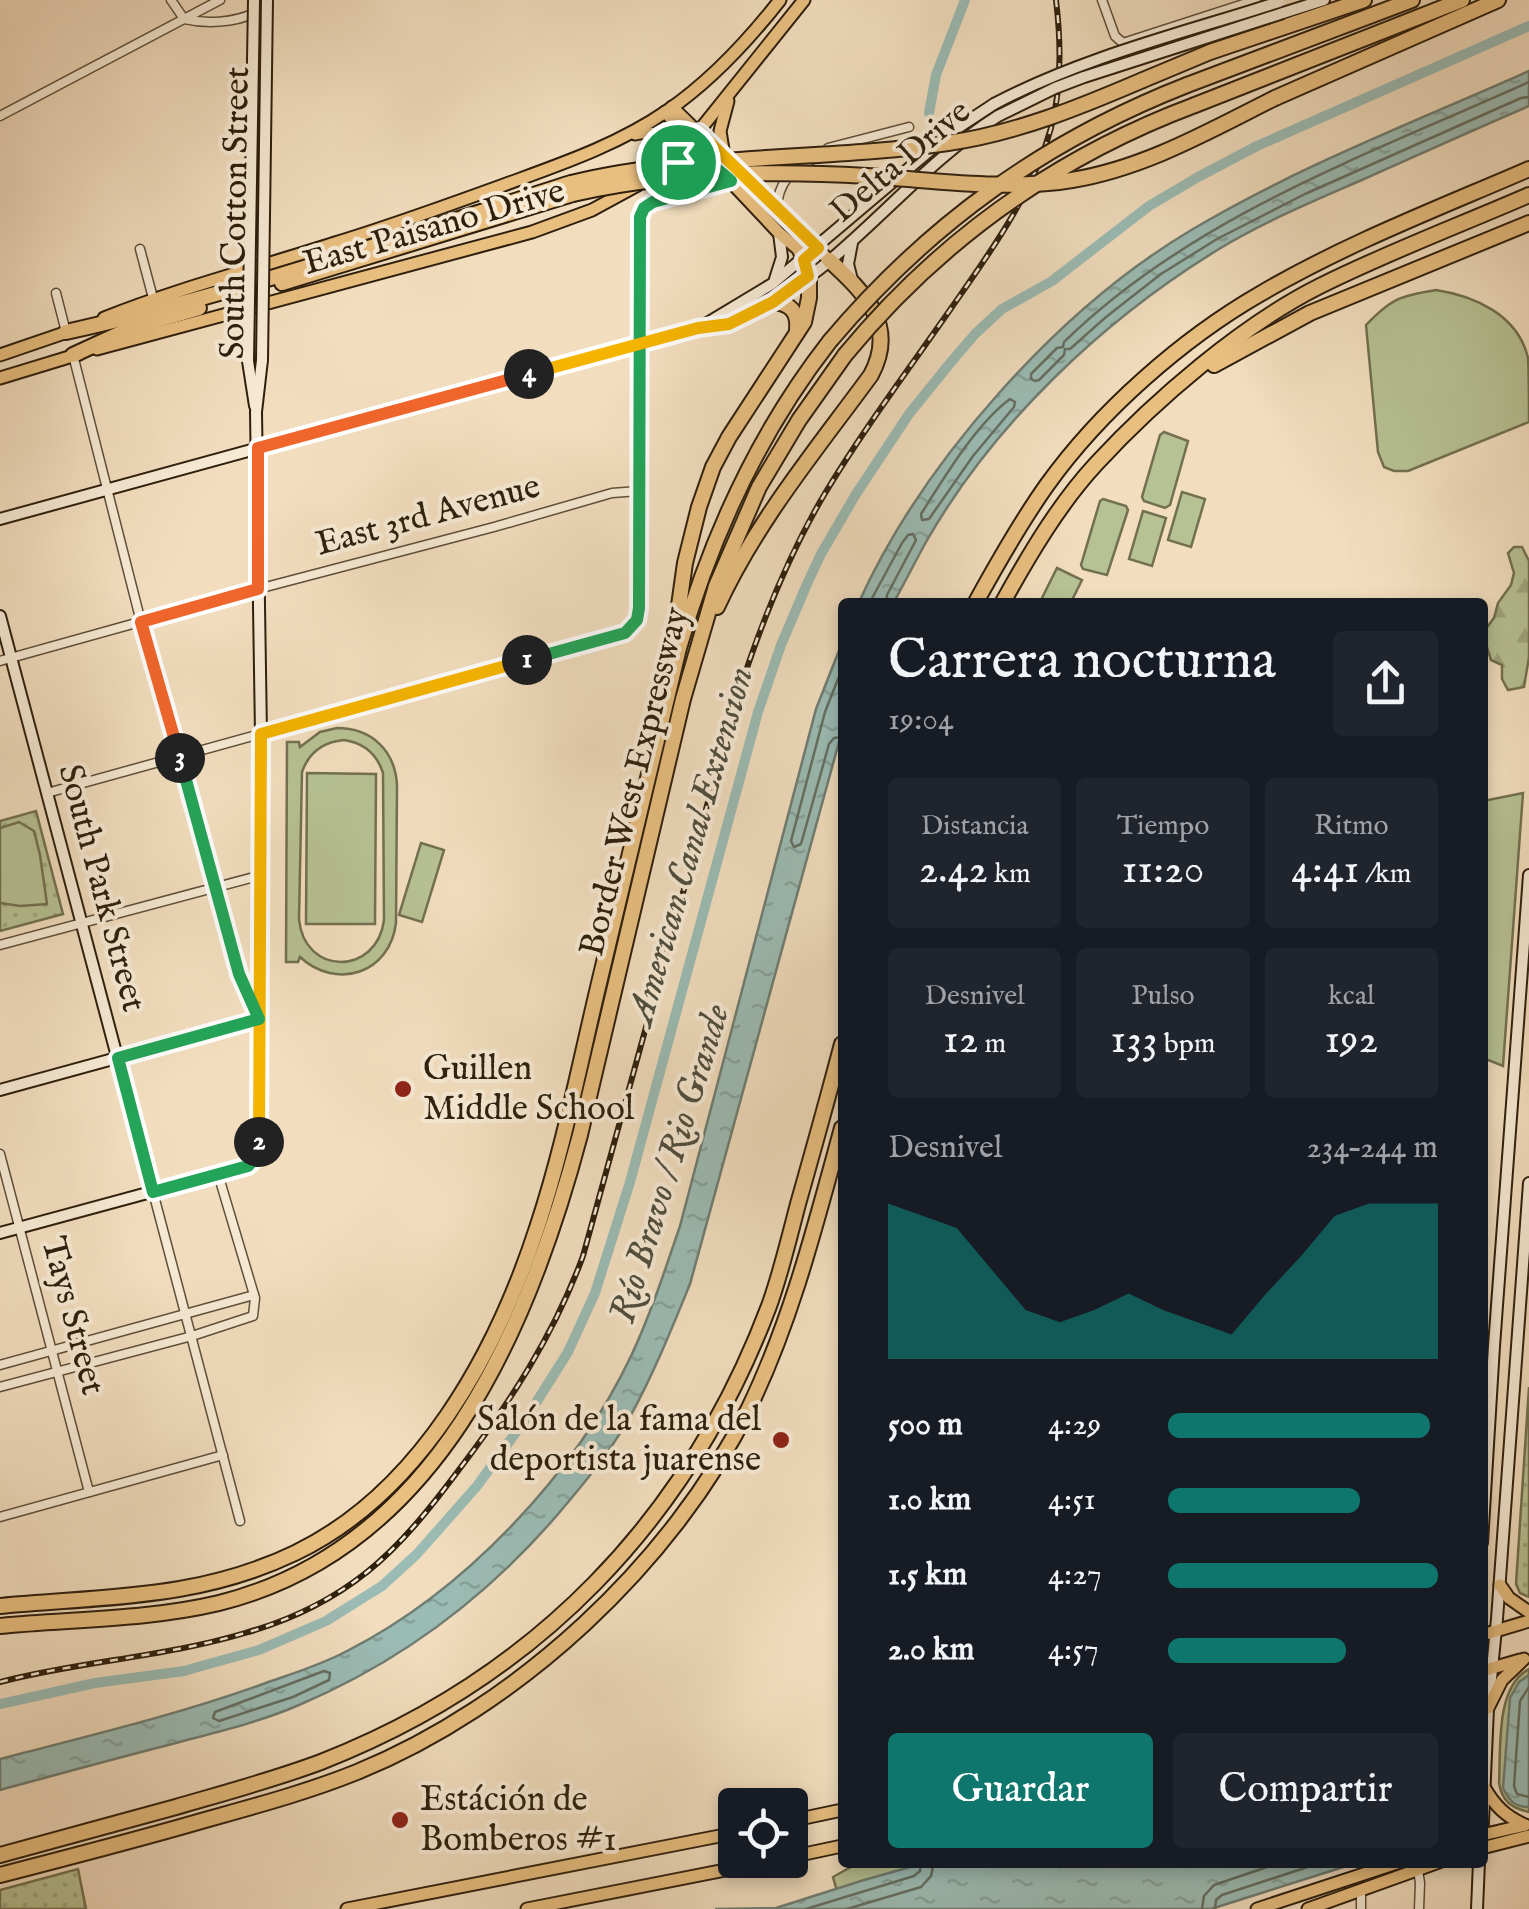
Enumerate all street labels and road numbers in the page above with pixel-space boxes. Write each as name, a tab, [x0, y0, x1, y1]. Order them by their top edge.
street label: South Cotton Street	[211, 66, 261, 360]
street label: Delta Drive	[821, 90, 981, 234]
street label: East Paisano Drive	[298, 169, 570, 287]
street label: East 3rd Avenue	[311, 464, 545, 568]
street label: Border West Expressway	[570, 602, 700, 961]
street label: South Park Street	[46, 759, 156, 1017]
street label: Tays Street	[29, 1232, 115, 1400]

